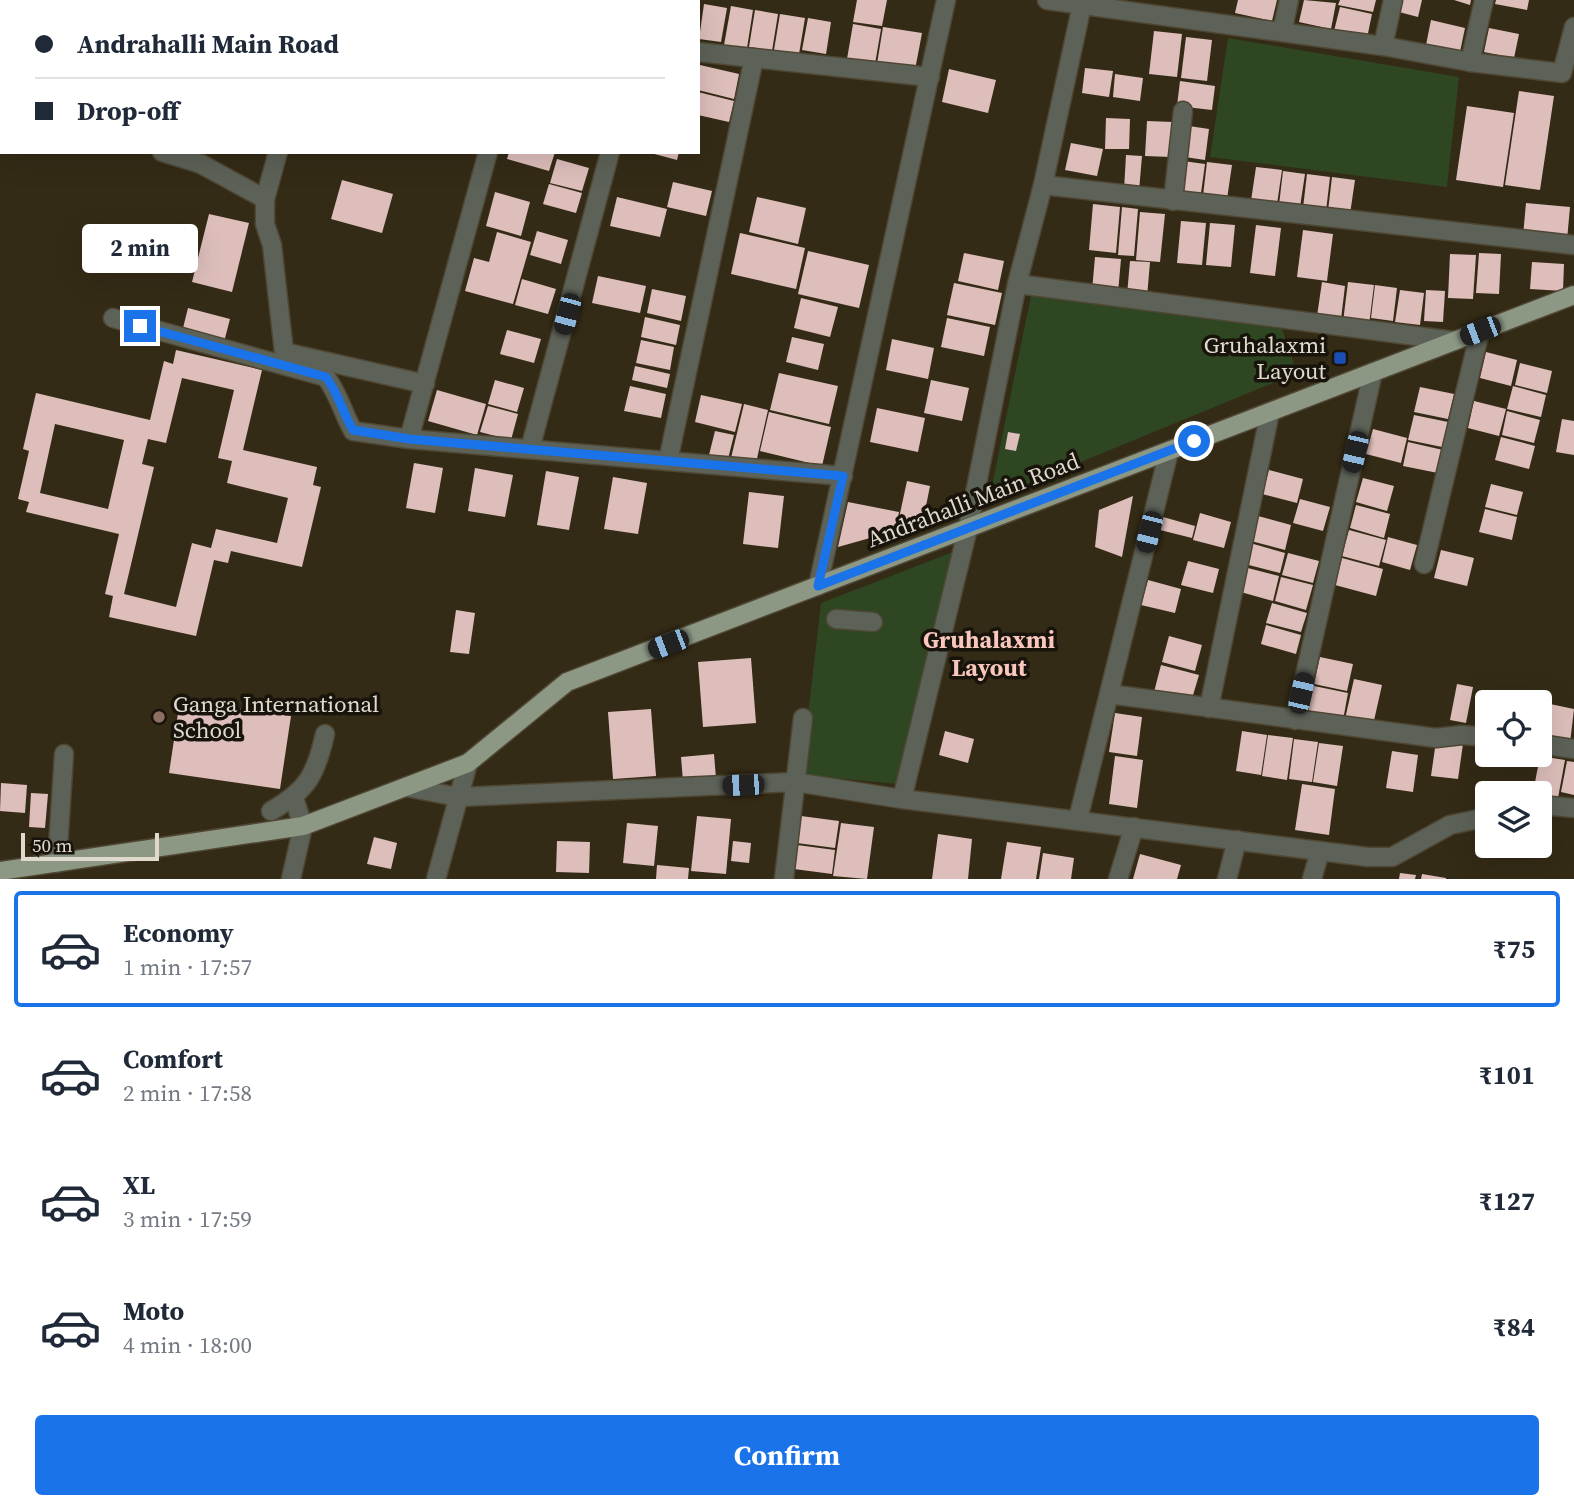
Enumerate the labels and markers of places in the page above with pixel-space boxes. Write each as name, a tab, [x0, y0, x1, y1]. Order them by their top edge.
place label: Gruhalaxmi Layout	[1204, 329, 1327, 387]
marker: Gruhalaxmi Layout	[1332, 350, 1348, 366]
place label: Ganga International School	[173, 688, 379, 746]
marker: Ganga International School	[151, 709, 167, 725]

